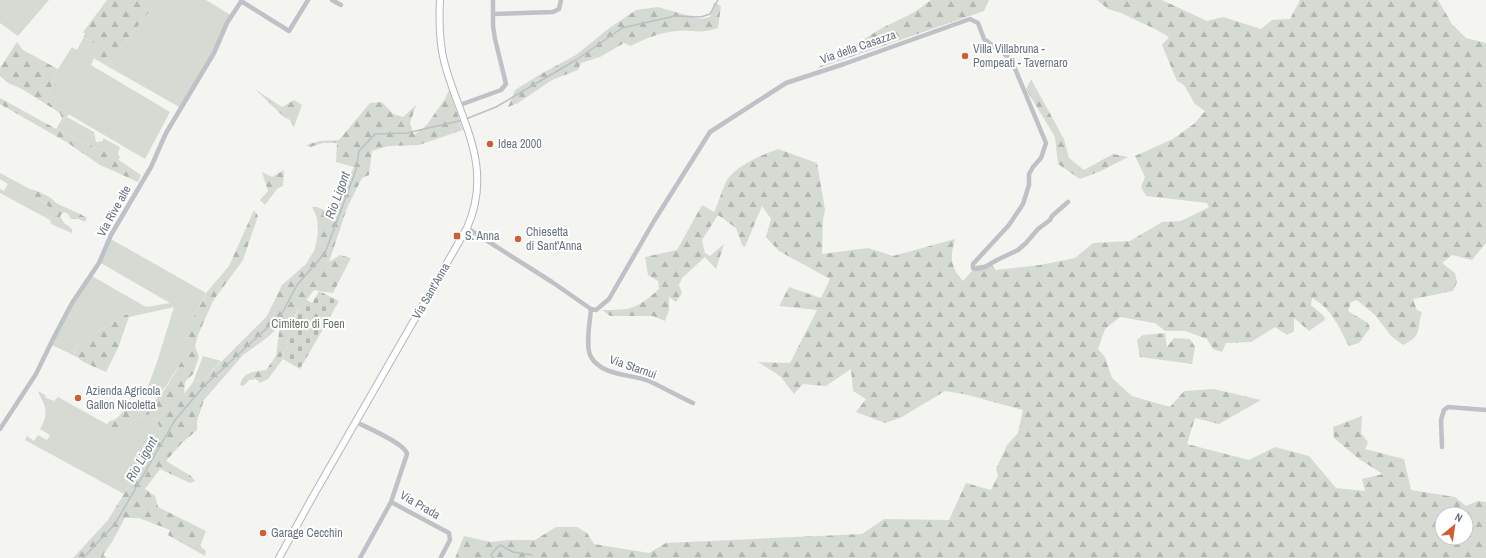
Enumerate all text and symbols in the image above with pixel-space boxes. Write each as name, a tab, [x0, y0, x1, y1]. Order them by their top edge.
street label: Via della Casazza	[818, 26, 899, 67]
place label: Villa Villabruna - Pompeati - Tavernaro	[973, 41, 1068, 71]
marker: Villa Villabruna - Pompeati - Tavernaro	[960, 51, 970, 61]
place label: Idea 2000	[498, 136, 542, 152]
marker: Idea 2000	[485, 139, 495, 149]
water label: Rio Ligont	[321, 168, 354, 221]
street label: Via Rive alte	[93, 183, 135, 239]
place label: Chiesetta di Sant'Anna	[526, 224, 583, 254]
place label: S. Anna	[465, 228, 500, 244]
marker: S. Anna	[452, 231, 462, 241]
marker: Chiesetta di Sant'Anna	[513, 234, 523, 244]
street label: Via Sant'Anna	[408, 260, 454, 322]
park label: Cimitero di Foen	[271, 316, 345, 332]
street label: Via Starnui	[607, 351, 659, 383]
place label: Azienda Agricola Gallon Nicoletta	[85, 383, 161, 413]
marker: Azienda Agricola Gallon Nicoletta	[73, 393, 83, 403]
water label: Rio Ligont	[122, 433, 162, 485]
street label: Via Prada	[397, 487, 443, 523]
north arrow	[1434, 506, 1474, 546]
text: N	[1453, 510, 1465, 525]
place label: Garage Cecchin	[271, 525, 343, 541]
marker: Garage Cecchin	[258, 528, 268, 538]

